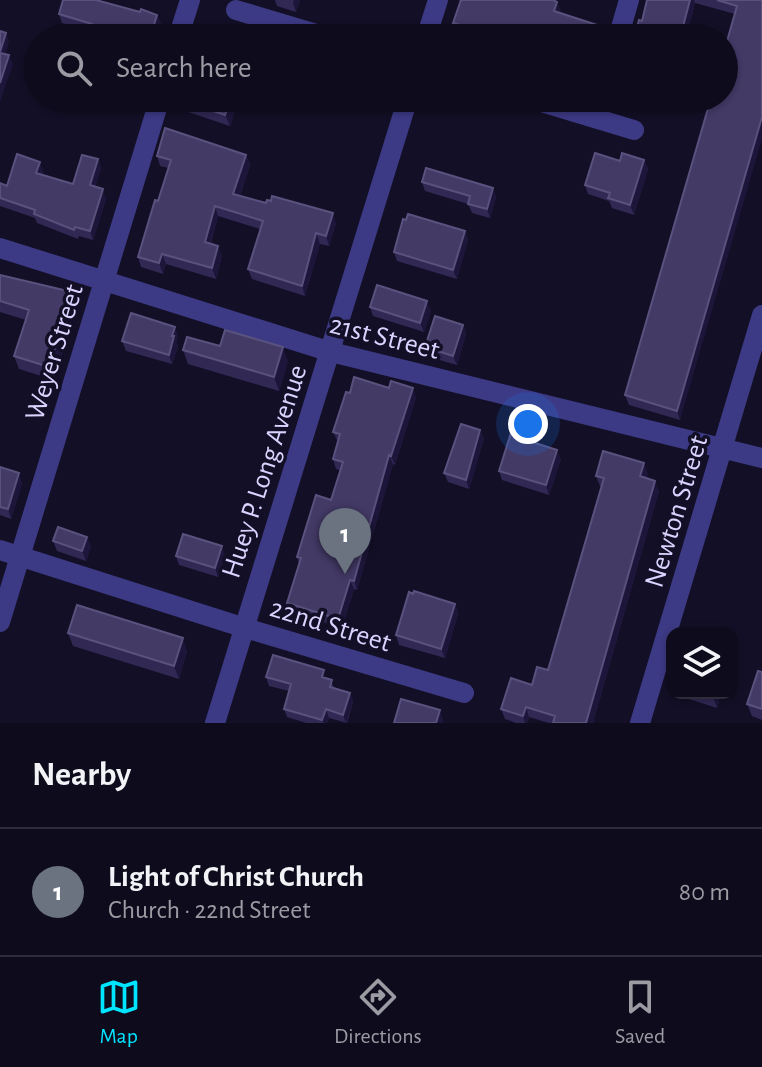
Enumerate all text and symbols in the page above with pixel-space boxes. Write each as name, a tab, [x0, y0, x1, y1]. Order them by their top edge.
search box	[24, 24, 738, 112]
icon: search	[52, 46, 96, 90]
text: Search here	[116, 53, 252, 83]
street label: Weyer Street	[21, 281, 89, 424]
street label: 21st Street	[327, 311, 442, 365]
street label: Huey P. Long Avenue	[217, 362, 313, 582]
your location	[508, 404, 548, 444]
street label: Newton Street	[641, 432, 713, 591]
pin: 1	[319, 508, 371, 574]
street label: 22nd Street	[267, 594, 394, 658]
map controls	[666, 627, 738, 699]
button: layers	[666, 627, 738, 699]
text: Nearby	[32, 758, 131, 792]
text: Light of Christ Church	[108, 862, 364, 892]
text: 1	[53, 879, 63, 905]
text: 80 m	[679, 879, 730, 905]
text: Church · 22nd Street	[108, 897, 311, 923]
tab: Map	[97, 975, 141, 1049]
tab: Directions	[334, 975, 422, 1049]
tab: Saved	[615, 975, 665, 1049]

